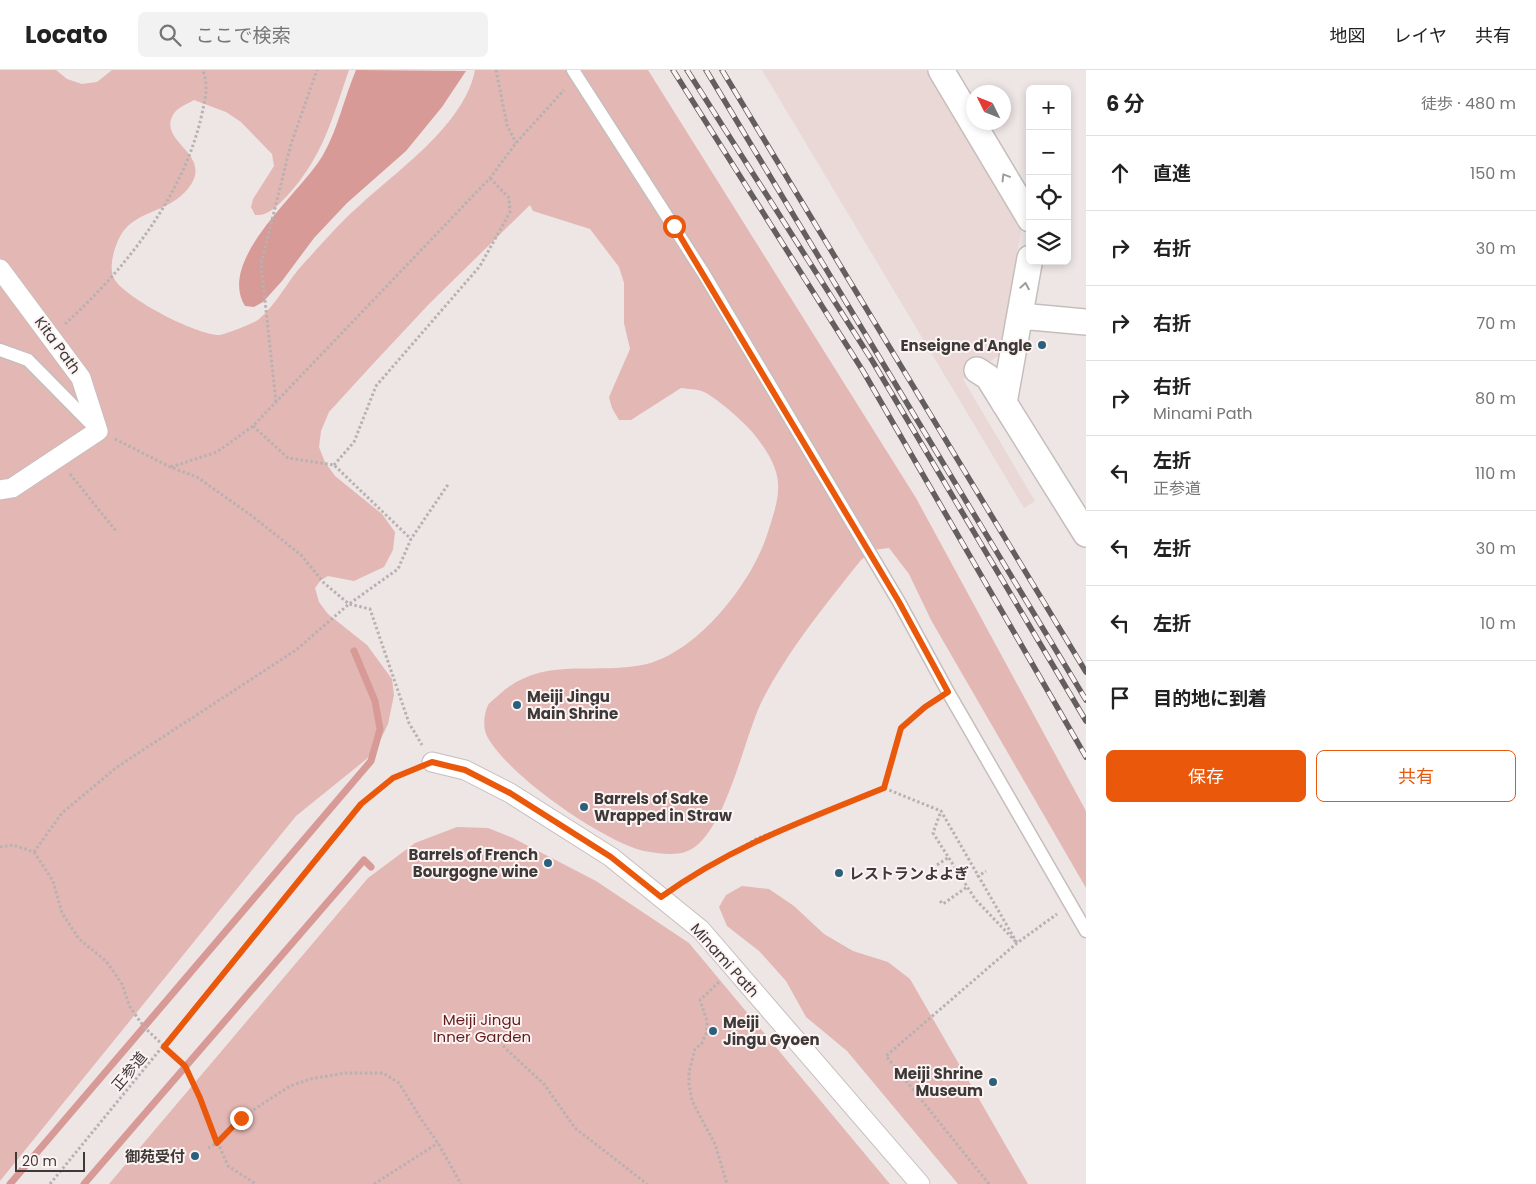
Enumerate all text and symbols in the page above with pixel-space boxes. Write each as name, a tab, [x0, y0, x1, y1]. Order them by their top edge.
search box	[138, 12, 488, 57]
text: Locato	[25, 18, 108, 51]
icon: search	[156, 21, 184, 49]
text: ここで検索	[196, 22, 291, 49]
text: 地図	[1330, 23, 1366, 48]
text: レイヤ	[1394, 23, 1447, 48]
text: 共有	[1475, 23, 1511, 48]
north arrow	[966, 85, 1011, 130]
map controls	[1026, 85, 1071, 265]
button: +	[1026, 85, 1071, 130]
text: 6 分	[1106, 89, 1145, 118]
text: 徒歩 · 480 m	[1421, 92, 1516, 115]
button: −	[1026, 130, 1071, 175]
icon: ahead	[1106, 159, 1134, 187]
text: 直進	[1153, 160, 1191, 187]
text: 150 m	[1470, 162, 1516, 185]
one-way arrow	[1001, 173, 1011, 182]
button: locate	[1026, 175, 1071, 220]
route start	[663, 215, 686, 238]
button: layers	[1026, 220, 1071, 265]
icon: right	[1106, 234, 1134, 262]
text: 右折	[1153, 235, 1191, 262]
text: 30 m	[1476, 237, 1516, 260]
one-way arrow	[1019, 282, 1029, 290]
icon: right	[1106, 309, 1134, 337]
text: 右折	[1153, 310, 1191, 337]
street label: Kita Path	[30, 312, 86, 378]
text: 70 m	[1476, 312, 1516, 335]
place label: Enseigne d'Angle	[901, 335, 1032, 356]
marker: Enseigne d'Angle	[1036, 339, 1048, 351]
text: 右折	[1153, 373, 1191, 400]
icon: right	[1106, 384, 1134, 412]
text: 80 m	[1475, 387, 1516, 410]
text: Minami Path	[1153, 402, 1253, 425]
text: 左折	[1153, 447, 1191, 474]
icon: left	[1106, 459, 1134, 487]
text: 110 m	[1475, 462, 1516, 485]
text: 正参道	[1153, 477, 1201, 500]
icon: left	[1106, 534, 1134, 562]
text: 左折	[1153, 535, 1191, 562]
text: 30 m	[1476, 537, 1516, 560]
icon: left	[1106, 609, 1134, 637]
text: 左折	[1153, 610, 1191, 637]
text: 10 m	[1480, 612, 1516, 635]
icon: arrive	[1106, 684, 1134, 712]
text: 目的地に到着	[1153, 685, 1267, 712]
place label: Meiji Jingu Main Shrine	[527, 686, 618, 724]
marker: Meiji Jingu Main Shrine	[511, 699, 523, 711]
button: 保存	[1106, 750, 1306, 802]
button: 共有	[1316, 750, 1516, 802]
place label: Barrels of Sake Wrapped in Straw	[594, 788, 732, 826]
marker: Barrels of Sake Wrapped in Straw	[578, 801, 590, 813]
place label: Barrels of French Bourgogne wine	[409, 844, 538, 882]
marker: Barrels of French Bourgogne wine	[542, 857, 554, 869]
place label: レストランよよぎ	[849, 863, 969, 884]
marker: レストランよよぎ	[833, 867, 845, 879]
street label: Minami Path	[686, 918, 764, 1002]
park label: Meiji Jingu Inner Garden	[433, 1009, 531, 1047]
place label: Meiji Jingu Gyoen	[723, 1012, 820, 1050]
marker: Meiji Jingu Gyoen	[707, 1025, 719, 1037]
street label: 正参道	[106, 1047, 152, 1095]
place label: Meiji Shrine Museum	[894, 1063, 983, 1101]
marker: Meiji Shrine Museum	[987, 1076, 999, 1088]
route end	[230, 1107, 253, 1130]
place label: 御苑受付	[125, 1146, 185, 1167]
scale bar	[15, 1149, 85, 1172]
marker: 御苑受付	[189, 1150, 201, 1162]
text: 20 m	[22, 1151, 57, 1171]

